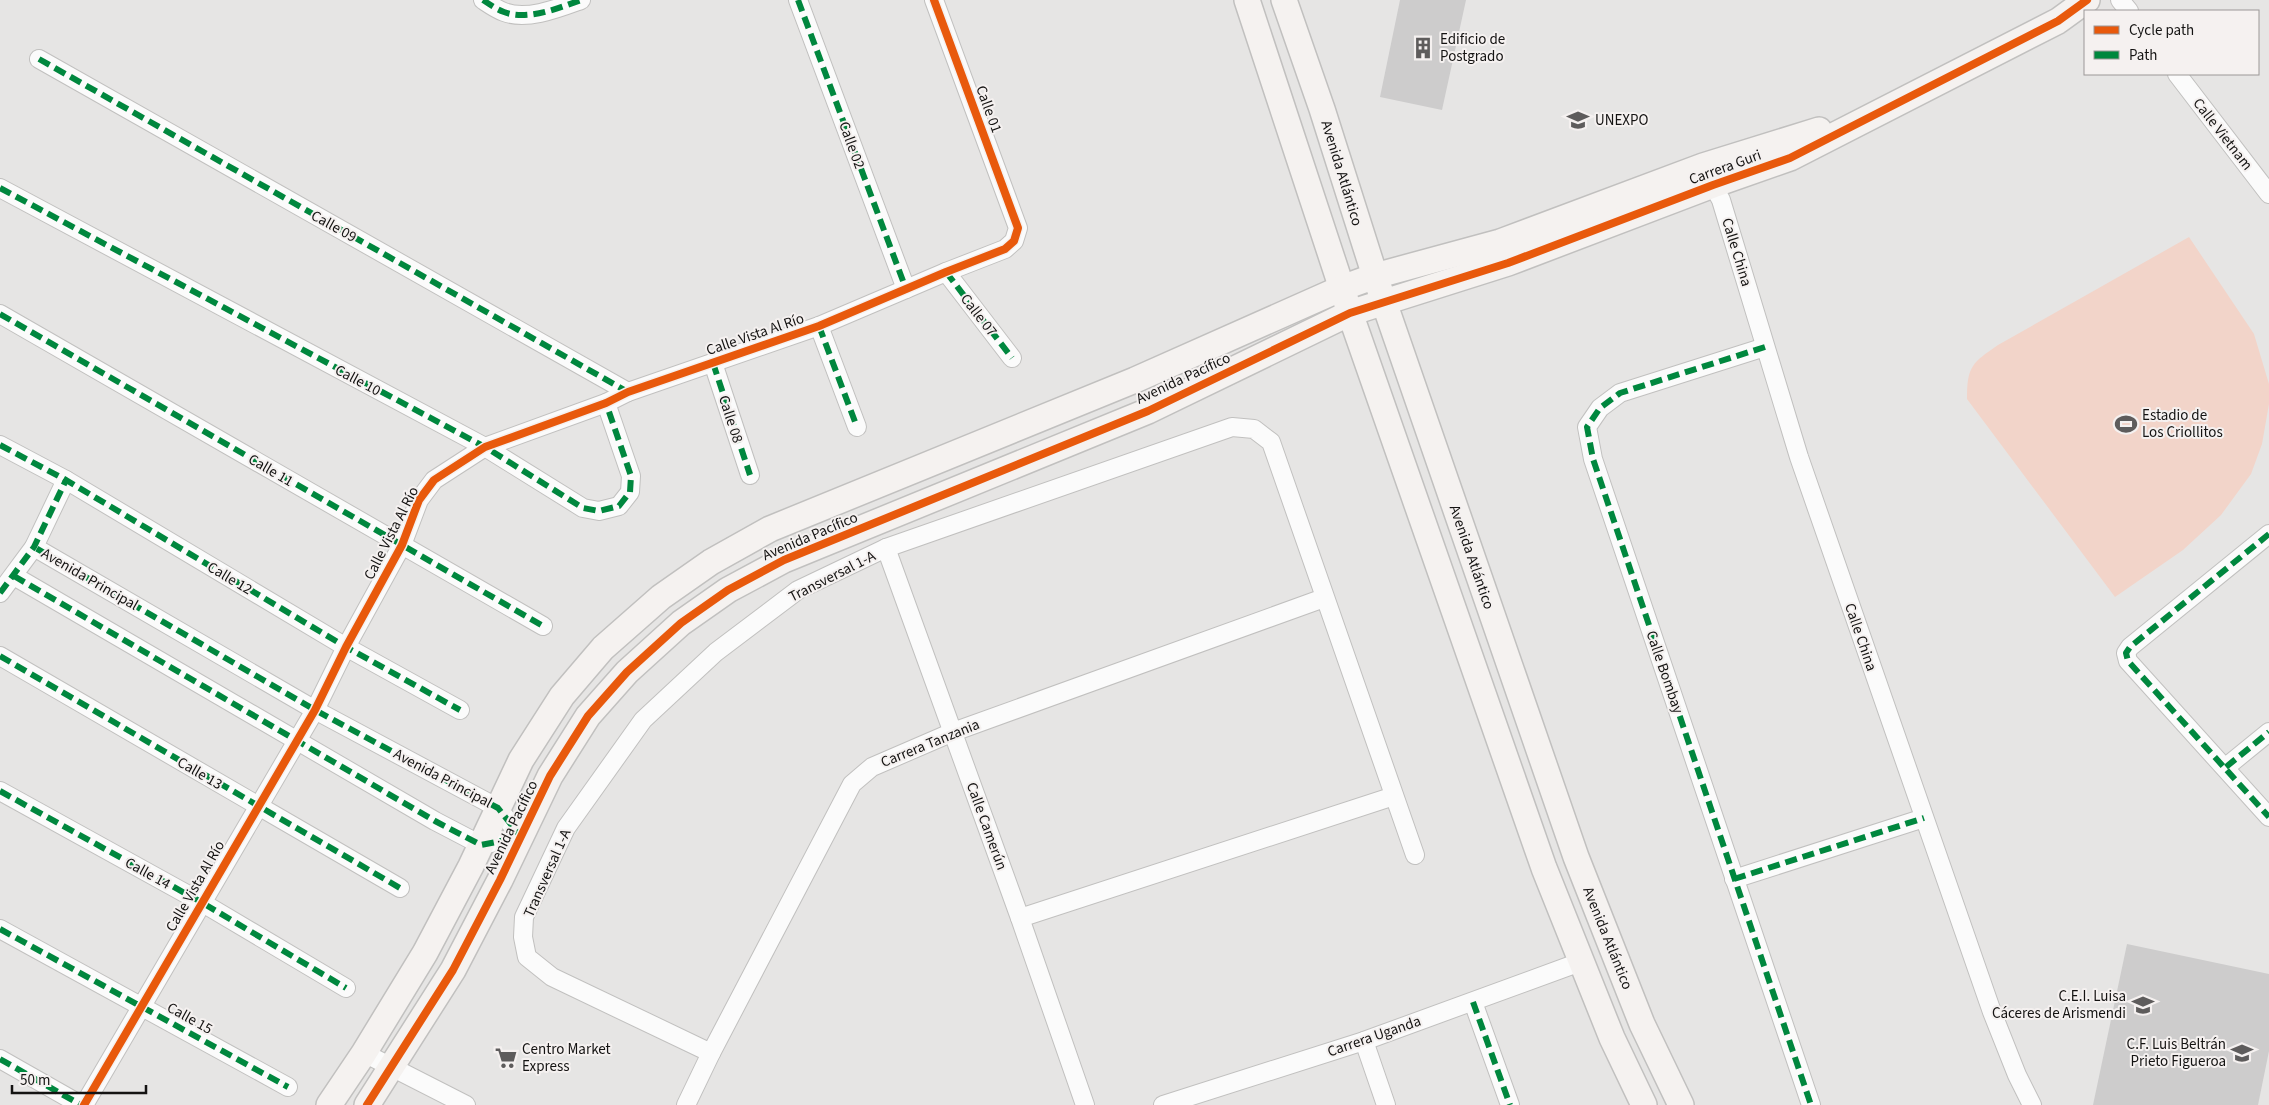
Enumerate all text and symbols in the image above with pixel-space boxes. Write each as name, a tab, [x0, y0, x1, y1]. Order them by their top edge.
legend	[2084, 10, 2259, 75]
text: Cycle path	[2129, 20, 2194, 41]
place label: Edificio de Postgrado	[1440, 29, 1505, 67]
building icon: Edificio de Postgrado	[1410, 35, 1436, 61]
text: Path	[2129, 45, 2157, 66]
street label: Calle 01	[970, 82, 1007, 136]
street label: Calle Vietnam	[2188, 94, 2257, 175]
school or university icon: UNEXPO	[1565, 107, 1591, 133]
place label: UNEXPO	[1595, 110, 1648, 131]
street label: Calle 02	[833, 118, 870, 172]
street label: Avenida Atlántico	[1316, 118, 1368, 228]
street label: Carrera Guri	[1686, 145, 1764, 190]
street label: Calle 09	[307, 205, 360, 248]
street label: Calle China	[1716, 215, 1757, 289]
street label: Calle 07	[955, 289, 1002, 341]
street label: Calle Vista Al Río	[703, 308, 807, 361]
street label: Avenida Pacífico	[1133, 347, 1234, 409]
street label: Calle 10	[331, 360, 384, 401]
street label: Calle 08	[713, 393, 748, 446]
place label: Estadio de Los Criollitos	[2142, 405, 2223, 443]
sports icon: Estadio de Los Criollitos	[2113, 411, 2139, 437]
street label: Calle 11	[244, 449, 297, 492]
street label: Calle Vista Al Río	[359, 483, 424, 584]
street label: Avenida Atlántico	[1444, 502, 1499, 612]
street label: Avenida Pacífico	[759, 507, 861, 566]
street label: Avenida Principal	[37, 543, 142, 616]
street label: Transversal 1-A	[785, 545, 880, 607]
street label: Calle 12	[203, 557, 256, 600]
street label: Calle China	[1839, 600, 1882, 674]
street label: Calle Bombay	[1641, 628, 1688, 716]
street label: Carrera Tanzania	[878, 714, 983, 773]
street label: Avenida Principal	[390, 744, 496, 813]
street label: Calle 13	[173, 752, 226, 795]
street label: Avenida Pacífico	[480, 777, 543, 878]
street label: Calle Camerún	[961, 779, 1012, 873]
street label: Transversal 1-A	[519, 825, 577, 921]
street label: Calle Vista Al Río	[161, 837, 230, 936]
street label: Calle 14	[121, 852, 175, 895]
street label: Avenida Atlántico	[1577, 884, 1638, 993]
place label: C.E.I. Luisa Cáceres de Arismendi	[1992, 986, 2126, 1024]
school or university icon: C.E.I. Luisa Cáceres de Arismendi	[2130, 992, 2156, 1018]
street label: Calle 15	[163, 997, 216, 1040]
street label: Carrera Uganda	[1325, 1011, 1424, 1062]
place label: C.F. Luis Beltrán Prieto Figueroa	[2127, 1034, 2226, 1072]
place label: Centro Market Express	[522, 1039, 611, 1077]
school or university icon: C.F. Luis Beltrán Prieto Figueroa	[2229, 1040, 2255, 1066]
supermarket icon: Centro Market Express	[493, 1045, 519, 1071]
scale bar	[12, 1062, 146, 1094]
text: 50 m	[20, 1070, 50, 1091]

